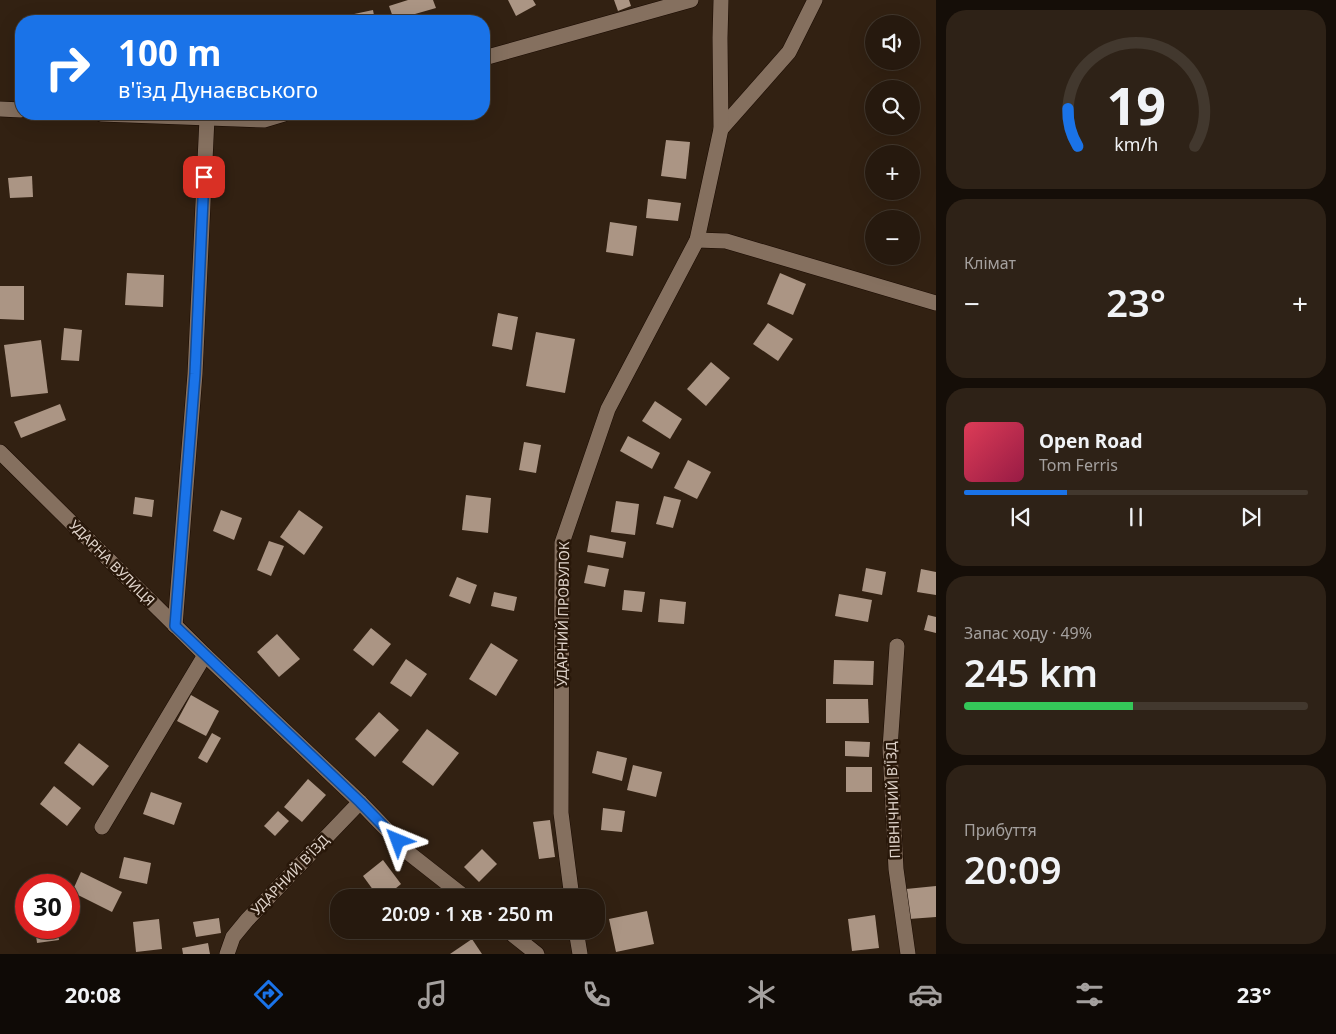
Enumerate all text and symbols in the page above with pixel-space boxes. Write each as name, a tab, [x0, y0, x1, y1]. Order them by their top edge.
map controls	[865, 15, 920, 265]
button: sound	[865, 15, 920, 70]
text: 100 m	[118, 29, 221, 76]
icon: right	[35, 35, 100, 100]
text: 19	[1106, 69, 1166, 140]
text: в'їзд Дунаєвського	[118, 74, 318, 104]
button: search	[865, 80, 920, 135]
text: km/h	[1114, 132, 1158, 156]
button: +	[865, 145, 920, 200]
pin	[183, 156, 225, 198]
icon: arrive	[190, 163, 218, 191]
button: −	[865, 210, 920, 265]
text: Клімат	[964, 252, 1016, 274]
text: 23°	[1106, 276, 1166, 328]
text: −	[964, 284, 980, 322]
text: +	[1292, 284, 1308, 322]
text: Open Road	[1039, 428, 1142, 454]
text: Tom Ferris	[1039, 454, 1118, 476]
icon: previous	[1007, 503, 1035, 531]
icon: pause	[1122, 503, 1150, 531]
icon: next	[1237, 503, 1265, 531]
street label: УДАРНА ВУЛИЦЯ	[65, 516, 159, 610]
street label: УДАРНИЙ ПРОВУЛОК	[552, 541, 573, 687]
text: Запас ходу · 49%	[964, 622, 1092, 644]
text: 245 km	[964, 646, 1098, 698]
street label: ПІВНІЧНИЙ В'ЇЗД	[881, 741, 904, 859]
position arrow	[371, 814, 423, 866]
text: Прибуття	[964, 819, 1037, 841]
street label: УДАРНИЙ В'ЇЗД	[246, 830, 333, 919]
text: 20:09	[964, 843, 1061, 895]
speed limit sign: 30	[15, 874, 80, 939]
text: 20:09 · 1 хв · 250 m	[381, 901, 554, 927]
icon: directions	[251, 977, 286, 1012]
icon: music	[415, 977, 450, 1012]
icon: phone	[579, 977, 614, 1012]
icon: climate	[744, 977, 779, 1012]
icon: car	[908, 977, 943, 1012]
icon: filters	[1072, 977, 1107, 1012]
text: 20:08	[65, 979, 121, 1009]
text: 23°	[1237, 979, 1271, 1009]

